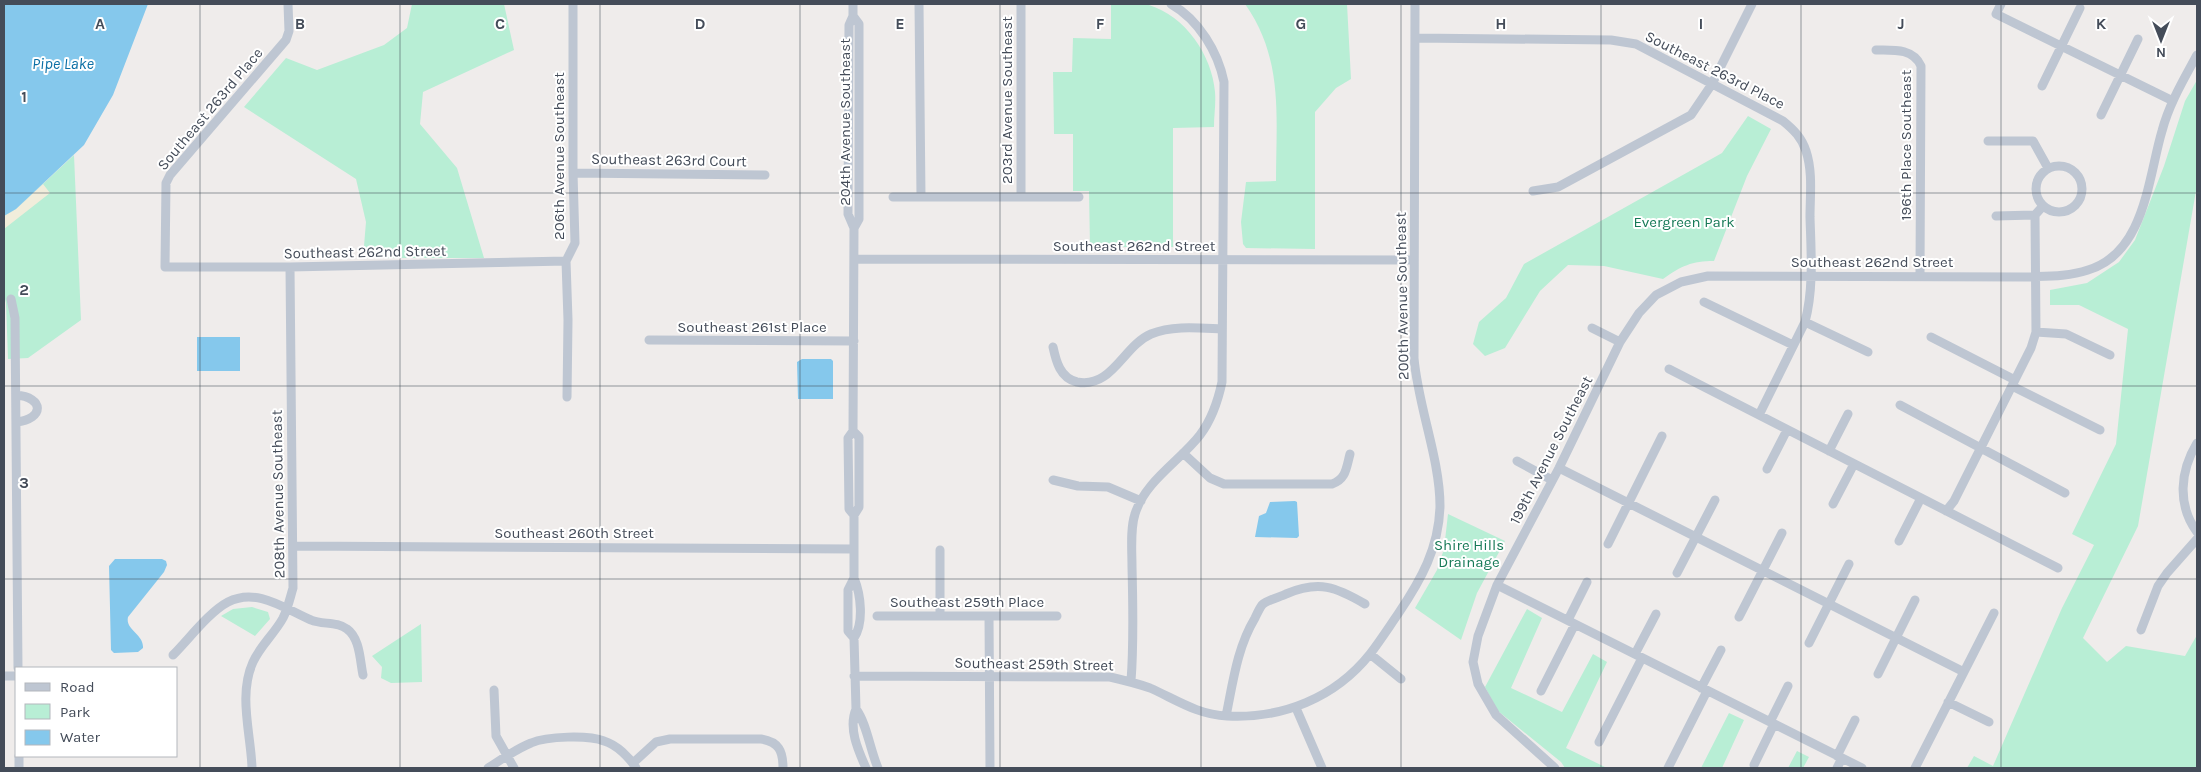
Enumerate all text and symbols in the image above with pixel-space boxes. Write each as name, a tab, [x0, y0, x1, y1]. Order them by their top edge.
text: A	[95, 14, 105, 33]
text: B	[295, 14, 305, 33]
text: C	[495, 14, 505, 33]
text: D	[695, 14, 706, 33]
text: E	[895, 14, 905, 33]
text: F	[1096, 14, 1105, 33]
text: G	[1296, 14, 1306, 33]
text: H	[1495, 14, 1507, 33]
text: I	[1699, 14, 1703, 33]
text: J	[1897, 14, 1905, 33]
text: K	[2096, 14, 2107, 33]
north arrow	[2136, 15, 2186, 65]
street label: 203rd Avenue Southeast	[998, 16, 1016, 184]
street label: Southeast 263rd Place	[1642, 27, 1788, 113]
street label: 204th Avenue Southeast	[836, 38, 854, 206]
street label: Southeast 263rd Place	[154, 44, 266, 174]
text: N	[2156, 44, 2166, 61]
water label: Pipe Lake	[32, 54, 95, 73]
street label: 196th Place Southeast	[1897, 69, 1915, 220]
street label: 206th Avenue Southeast	[550, 72, 568, 240]
text: 1	[21, 87, 27, 106]
street label: Southeast 263rd Court	[591, 150, 747, 170]
street label: 200th Avenue Southeast	[1392, 211, 1412, 380]
park label: Evergreen Park	[1633, 213, 1735, 231]
street label: Southeast 262nd Street	[1053, 237, 1216, 255]
street label: Southeast 262nd Street	[283, 242, 447, 262]
street label: Southeast 262nd Street	[1791, 253, 1954, 271]
text: 2	[19, 280, 29, 299]
street label: Southeast 261st Place	[677, 318, 827, 336]
street label: 199th Avenue Southeast	[1506, 373, 1596, 527]
street label: 208th Avenue Southeast	[268, 409, 288, 578]
text: 3	[19, 473, 29, 492]
street label: Southeast 260th Street	[494, 524, 654, 542]
park label: Shire Hills Drainage	[1434, 536, 1504, 571]
street label: Southeast 259th Place	[890, 593, 1044, 611]
street label: Southeast 259th Street	[954, 654, 1114, 674]
legend	[15, 667, 178, 757]
text: Road	[60, 678, 95, 696]
text: Park	[60, 703, 90, 721]
text: Water	[60, 728, 101, 746]

